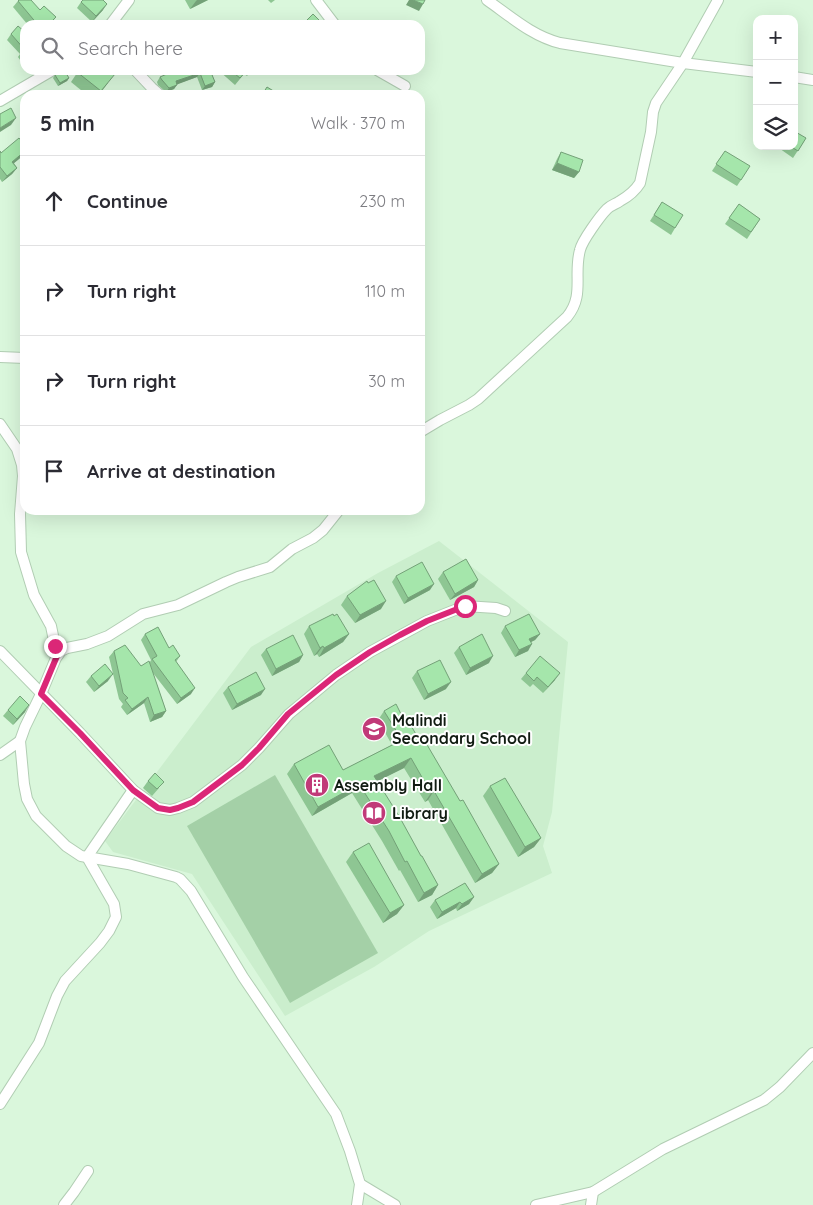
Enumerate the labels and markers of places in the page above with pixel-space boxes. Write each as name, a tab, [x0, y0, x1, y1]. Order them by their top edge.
place label: Malindi Secondary School	[392, 710, 531, 748]
school or university icon: Malindi Secondary School	[361, 716, 387, 742]
building icon: Assembly Hall	[304, 772, 330, 798]
place label: Assembly Hall	[334, 775, 442, 795]
library icon: Library	[361, 800, 387, 826]
place label: Library	[392, 803, 448, 823]

